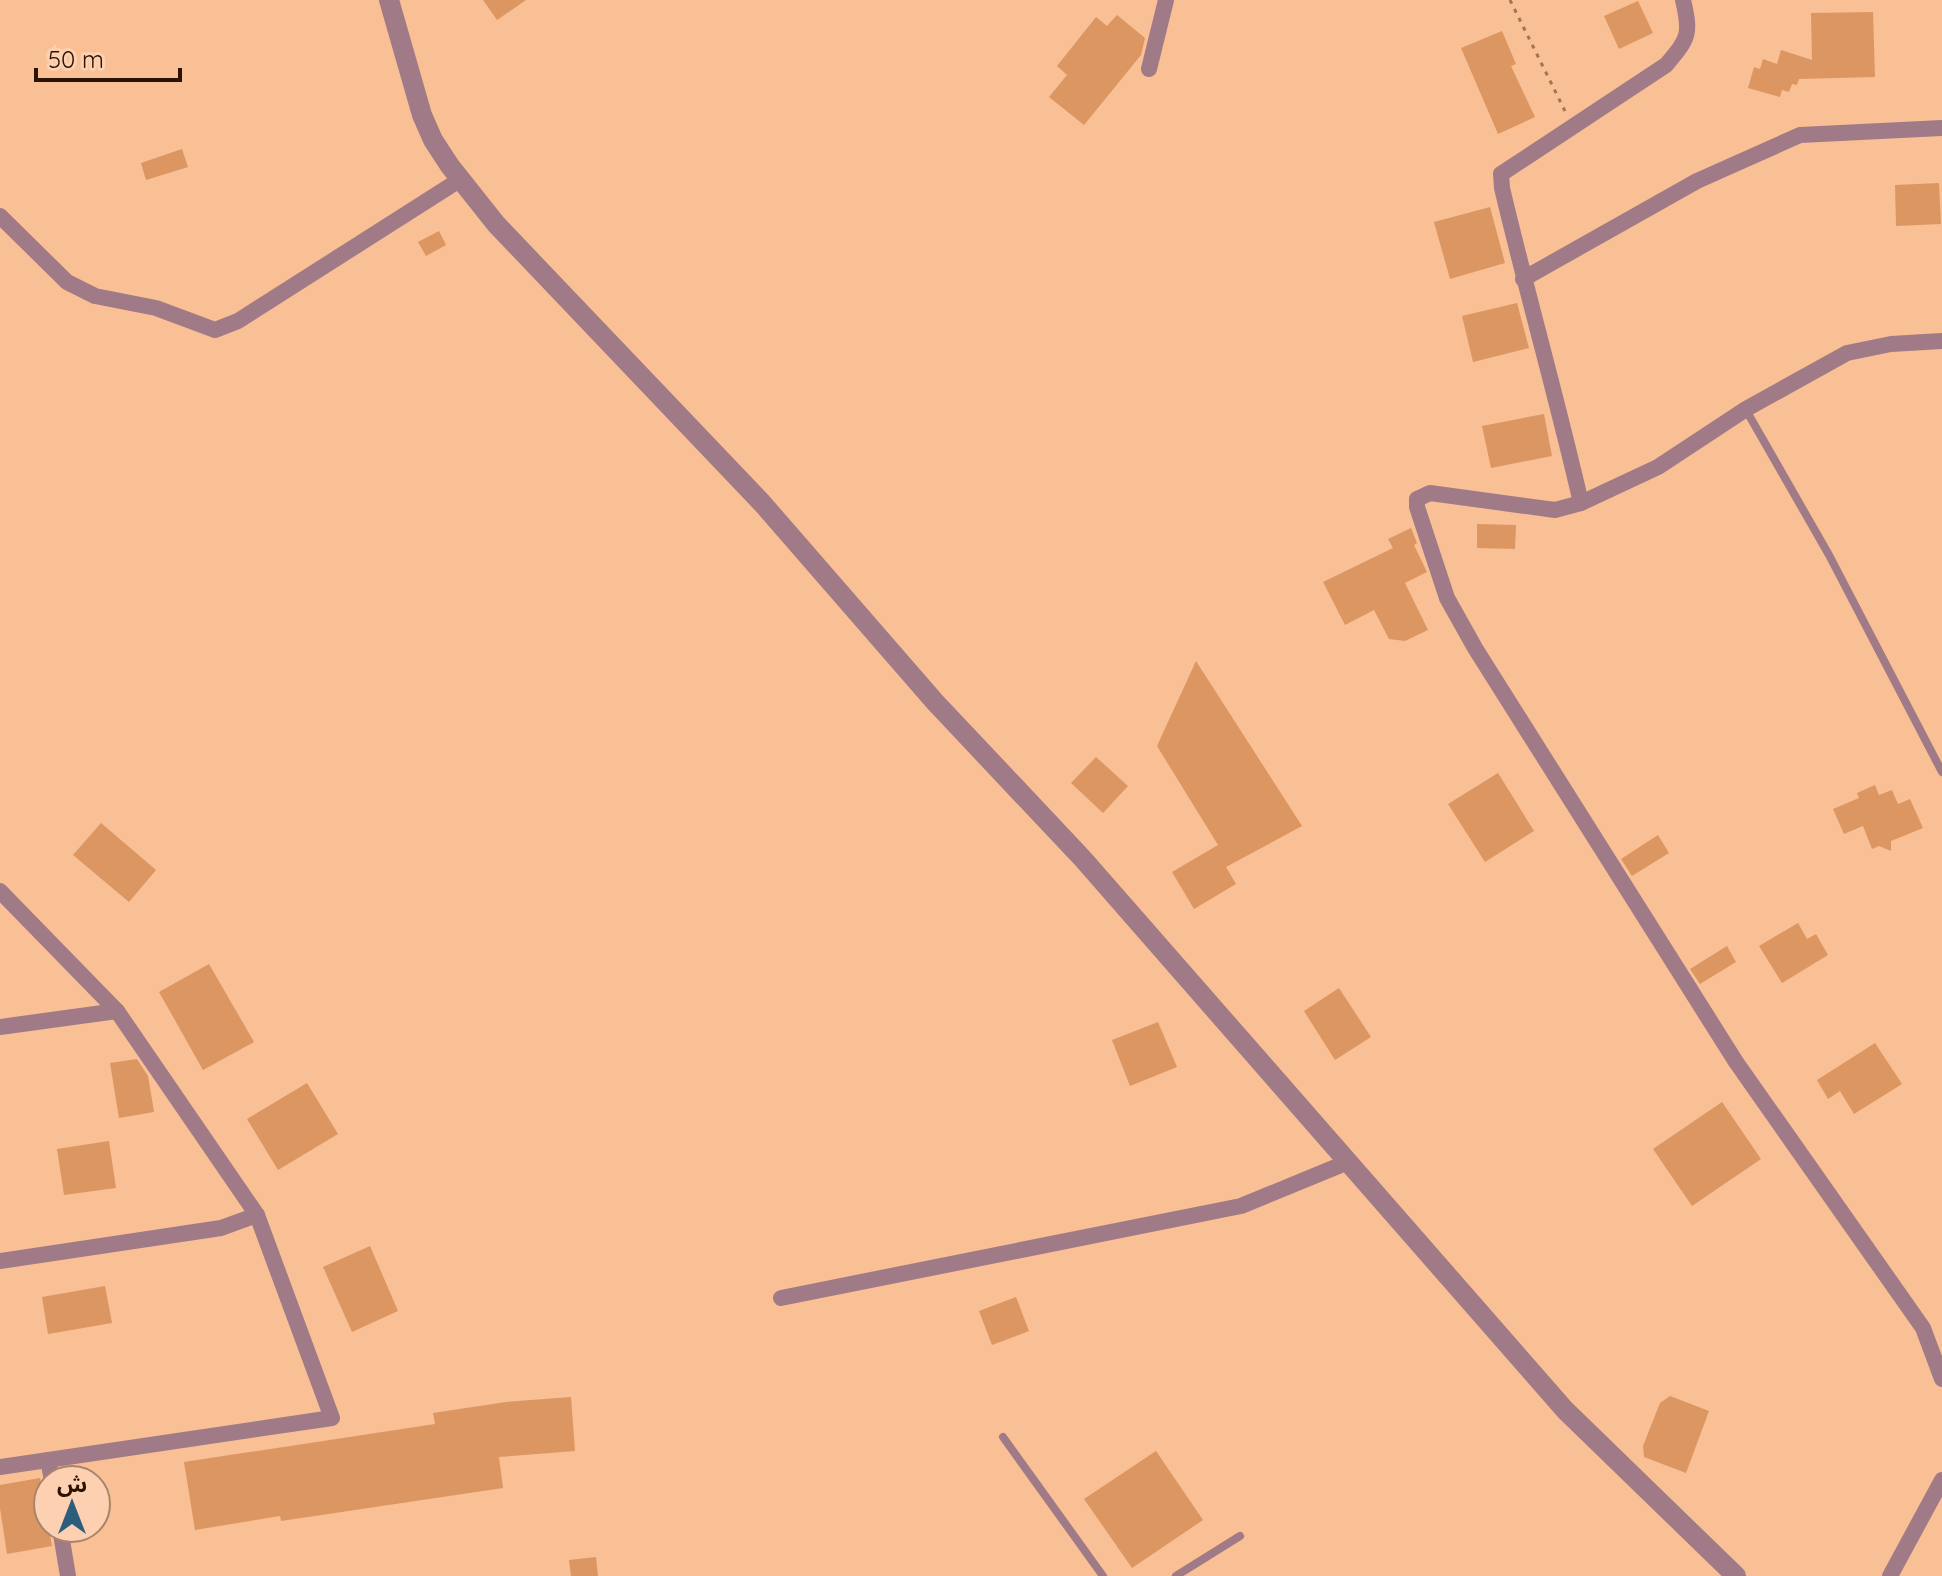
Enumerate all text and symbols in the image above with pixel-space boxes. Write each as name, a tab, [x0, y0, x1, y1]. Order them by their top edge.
scale bar	[36, 32, 180, 82]
text: 50 m	[48, 44, 104, 74]
north arrow	[32, 1464, 112, 1544]
text: ش	[57, 1470, 87, 1498]

